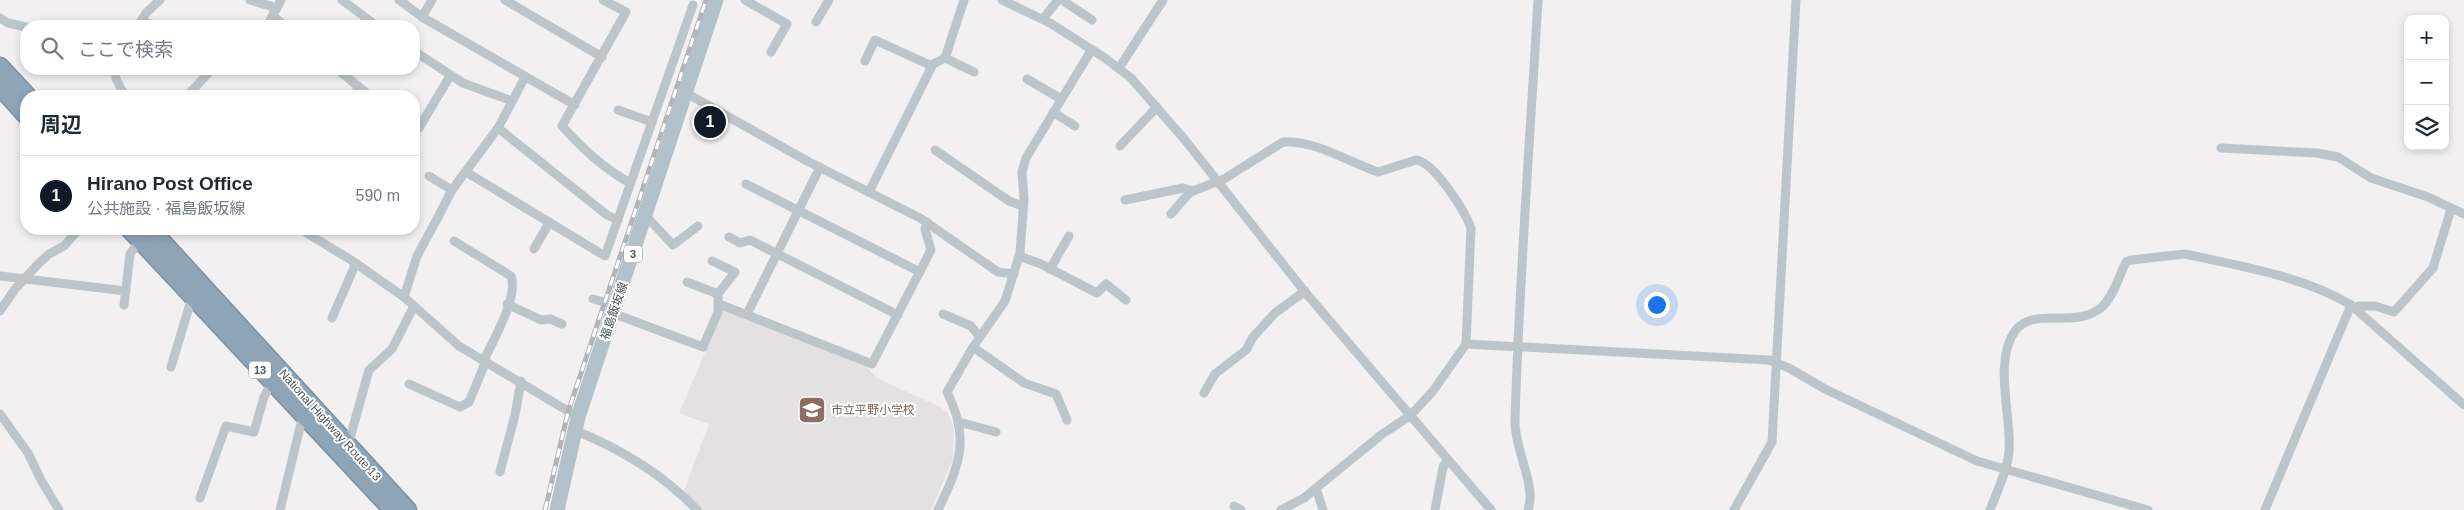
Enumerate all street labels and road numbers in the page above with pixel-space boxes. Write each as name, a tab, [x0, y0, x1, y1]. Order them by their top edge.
road number: 3	[624, 245, 642, 262]
street label: 福島飯坂線	[598, 280, 630, 342]
road number: 13	[249, 362, 271, 378]
street label: National Highway Route 13	[276, 366, 384, 484]

